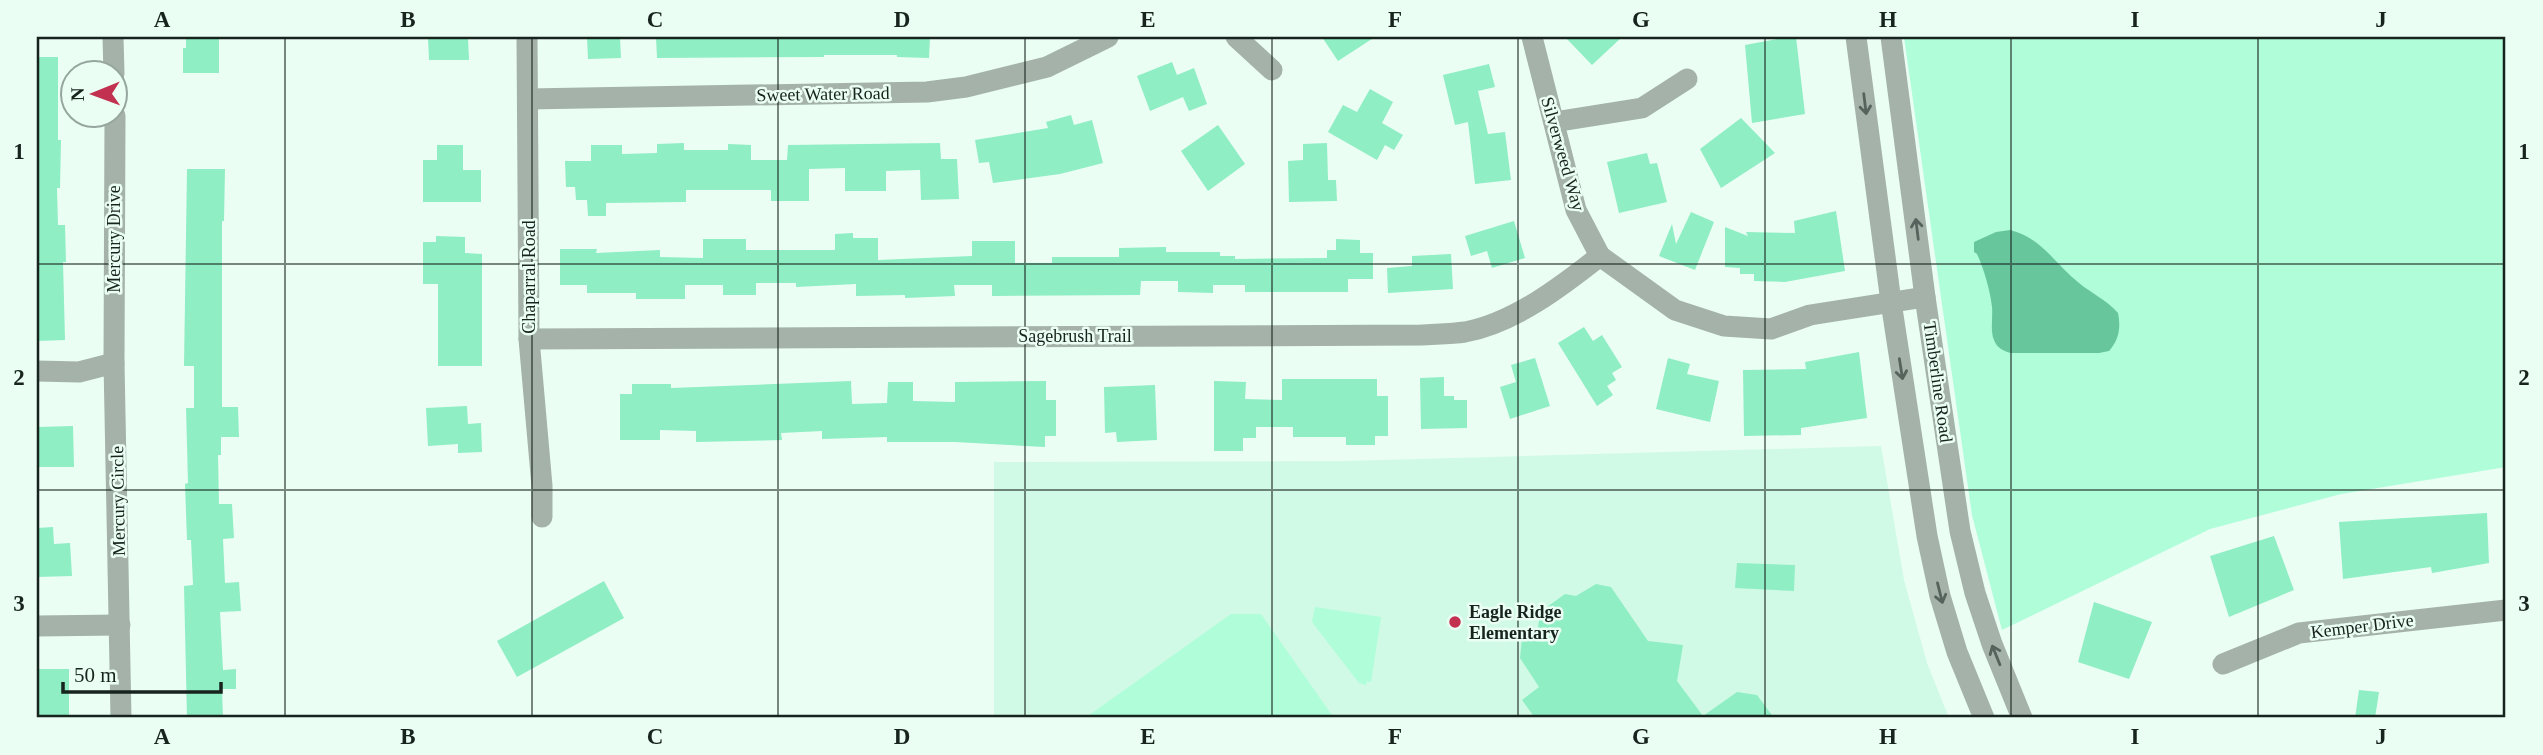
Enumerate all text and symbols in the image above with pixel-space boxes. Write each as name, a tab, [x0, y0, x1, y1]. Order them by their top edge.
text: A	[154, 7, 171, 32]
text: B	[400, 7, 416, 32]
text: C	[647, 7, 663, 32]
text: D	[894, 7, 910, 32]
text: E	[1140, 7, 1156, 32]
text: F	[1388, 7, 1402, 32]
text: G	[1632, 7, 1650, 32]
text: H	[1879, 7, 1897, 32]
text: I	[2131, 7, 2140, 32]
text: J	[2375, 7, 2387, 32]
north arrow	[60, 60, 130, 130]
street label: Sweet Water Road	[756, 83, 890, 105]
text: N	[67, 87, 88, 101]
one-way arrow	[1859, 93, 1872, 115]
street label: Silverweed Way	[1537, 95, 1589, 213]
text: 1	[13, 139, 25, 164]
text: 1	[2518, 139, 2530, 164]
street label: Mercury Drive	[104, 185, 124, 293]
one-way arrow	[1910, 218, 1923, 241]
street label: Chaparral Road	[519, 220, 539, 334]
street label: Timberline Road	[1920, 320, 1956, 444]
street label: Sagebrush Trail	[1018, 326, 1132, 346]
one-way arrow	[1895, 357, 1908, 380]
text: 2	[13, 365, 25, 390]
text: 2	[2518, 365, 2530, 390]
street label: Mercury Circle	[107, 446, 129, 556]
one-way arrow	[1934, 582, 1947, 604]
text: 3	[13, 591, 25, 616]
text: 3	[2518, 591, 2530, 616]
place label: Eagle Ridge Elementary	[1469, 602, 1562, 643]
street label: Kemper Drive	[2309, 610, 2415, 642]
marker: Eagle Ridge Elementary	[1447, 614, 1463, 630]
one-way arrow	[1989, 645, 2002, 666]
scale bar	[63, 650, 220, 694]
text: 50 m	[74, 663, 117, 687]
text: A	[154, 724, 171, 749]
text: B	[400, 724, 416, 749]
text: C	[647, 724, 663, 749]
text: D	[894, 724, 910, 749]
text: E	[1140, 724, 1156, 749]
text: F	[1388, 724, 1402, 749]
text: G	[1632, 724, 1650, 749]
text: H	[1879, 724, 1897, 749]
text: I	[2131, 724, 2140, 749]
text: J	[2375, 724, 2387, 749]

